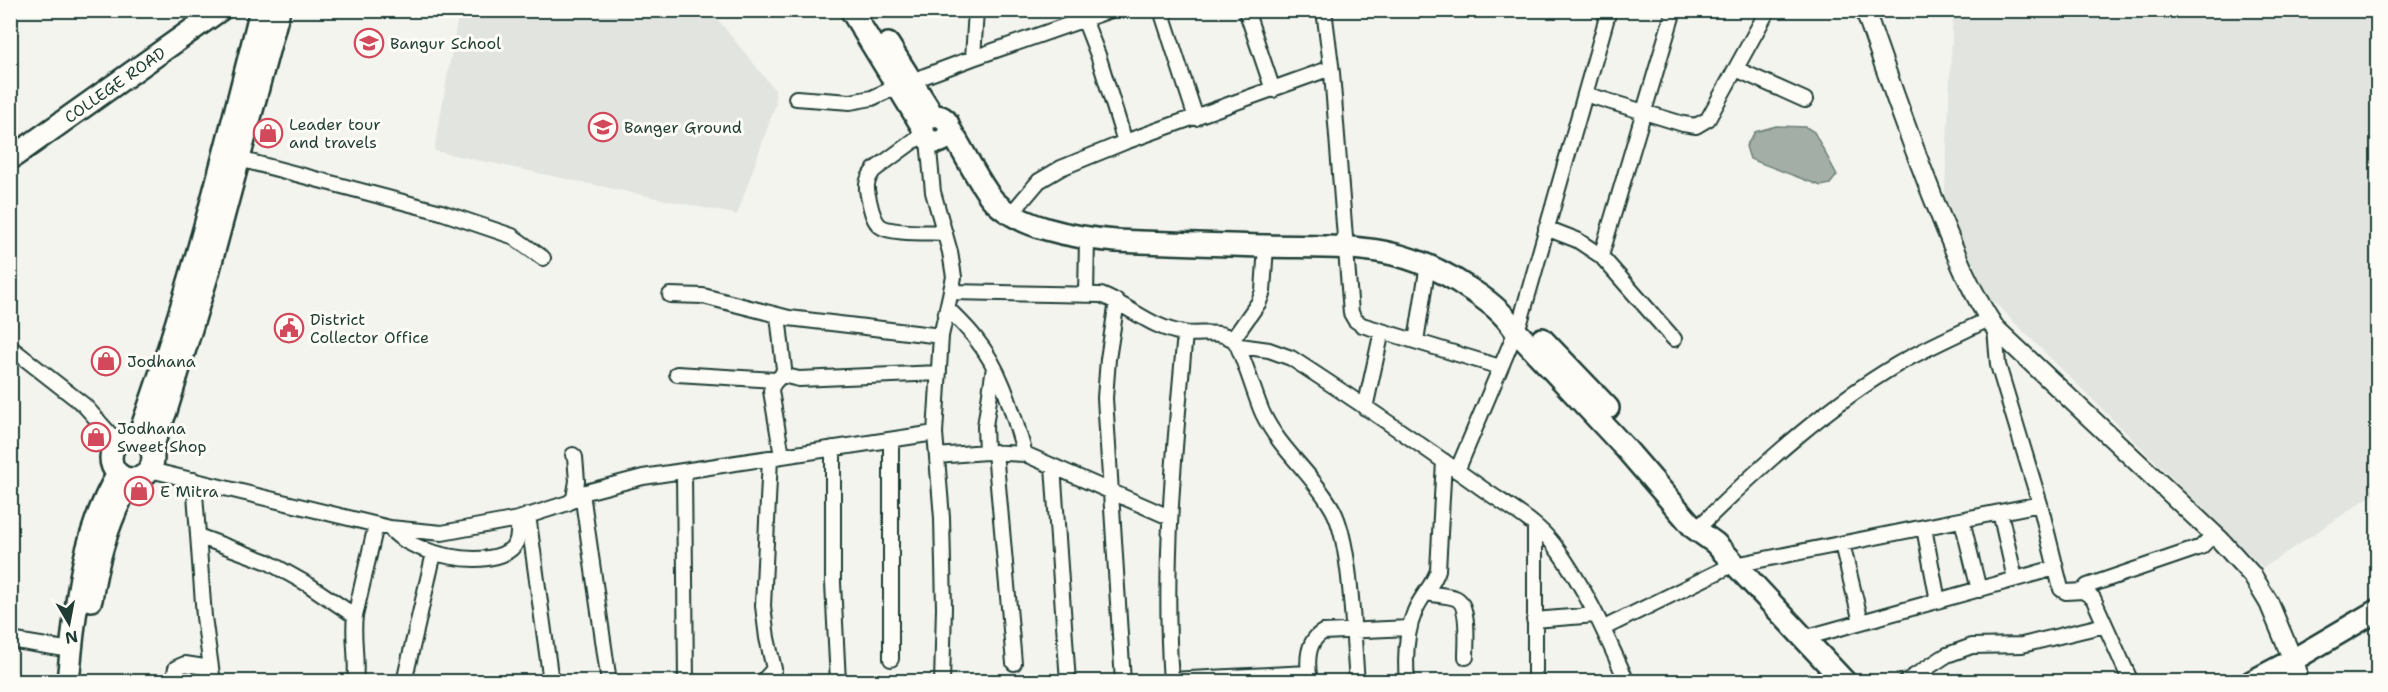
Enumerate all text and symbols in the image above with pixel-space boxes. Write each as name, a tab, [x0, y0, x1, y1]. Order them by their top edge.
school or university icon: Bangur School	[353, 27, 385, 59]
place label: Bangur School	[390, 33, 501, 54]
street label: COLLEGE ROAD	[60, 42, 170, 128]
school or university icon: Banger Ground	[587, 111, 619, 143]
place label: Leader tour and travels	[289, 114, 381, 153]
shop icon: Leader tour and travels	[252, 117, 284, 149]
place label: Banger Ground	[624, 117, 742, 138]
place label: District Collector Office	[310, 309, 429, 348]
public building icon: District Collector Office	[273, 312, 305, 344]
shop icon: Jodhana	[90, 345, 122, 377]
place label: Jodhana	[127, 351, 196, 372]
place label: Jodhana Sweet Shop	[117, 418, 207, 457]
shop icon: Jodhana Sweet Shop	[80, 421, 112, 453]
shop icon: E Mitra	[123, 475, 155, 507]
place label: E Mitra	[160, 481, 218, 502]
north arrow	[39, 593, 99, 653]
text: N	[63, 626, 80, 649]

